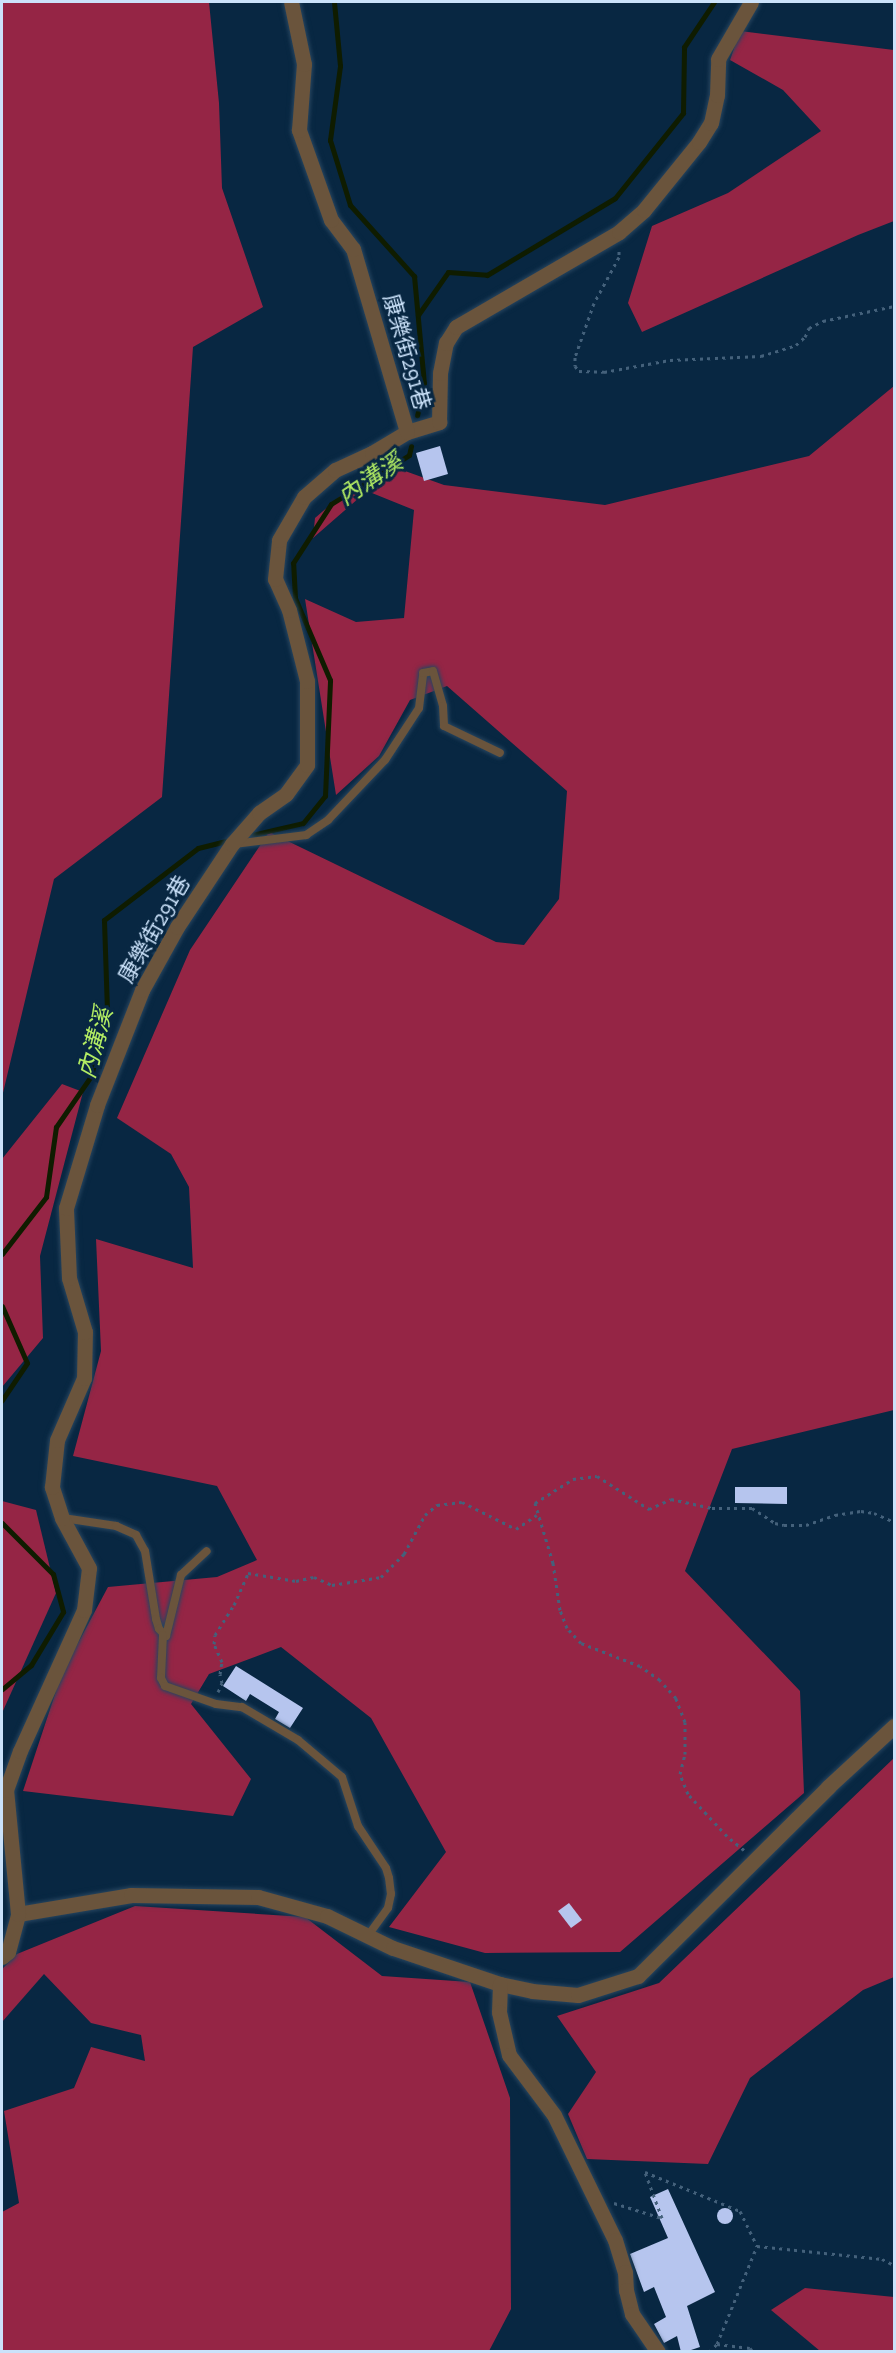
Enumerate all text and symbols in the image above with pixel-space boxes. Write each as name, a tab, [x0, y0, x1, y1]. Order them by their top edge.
street label: 康樂街291巷	[378, 291, 436, 413]
water label: 內溝溪	[332, 447, 408, 511]
street label: 康樂街291巷	[113, 871, 195, 987]
water label: 內溝溪	[72, 1004, 118, 1082]

